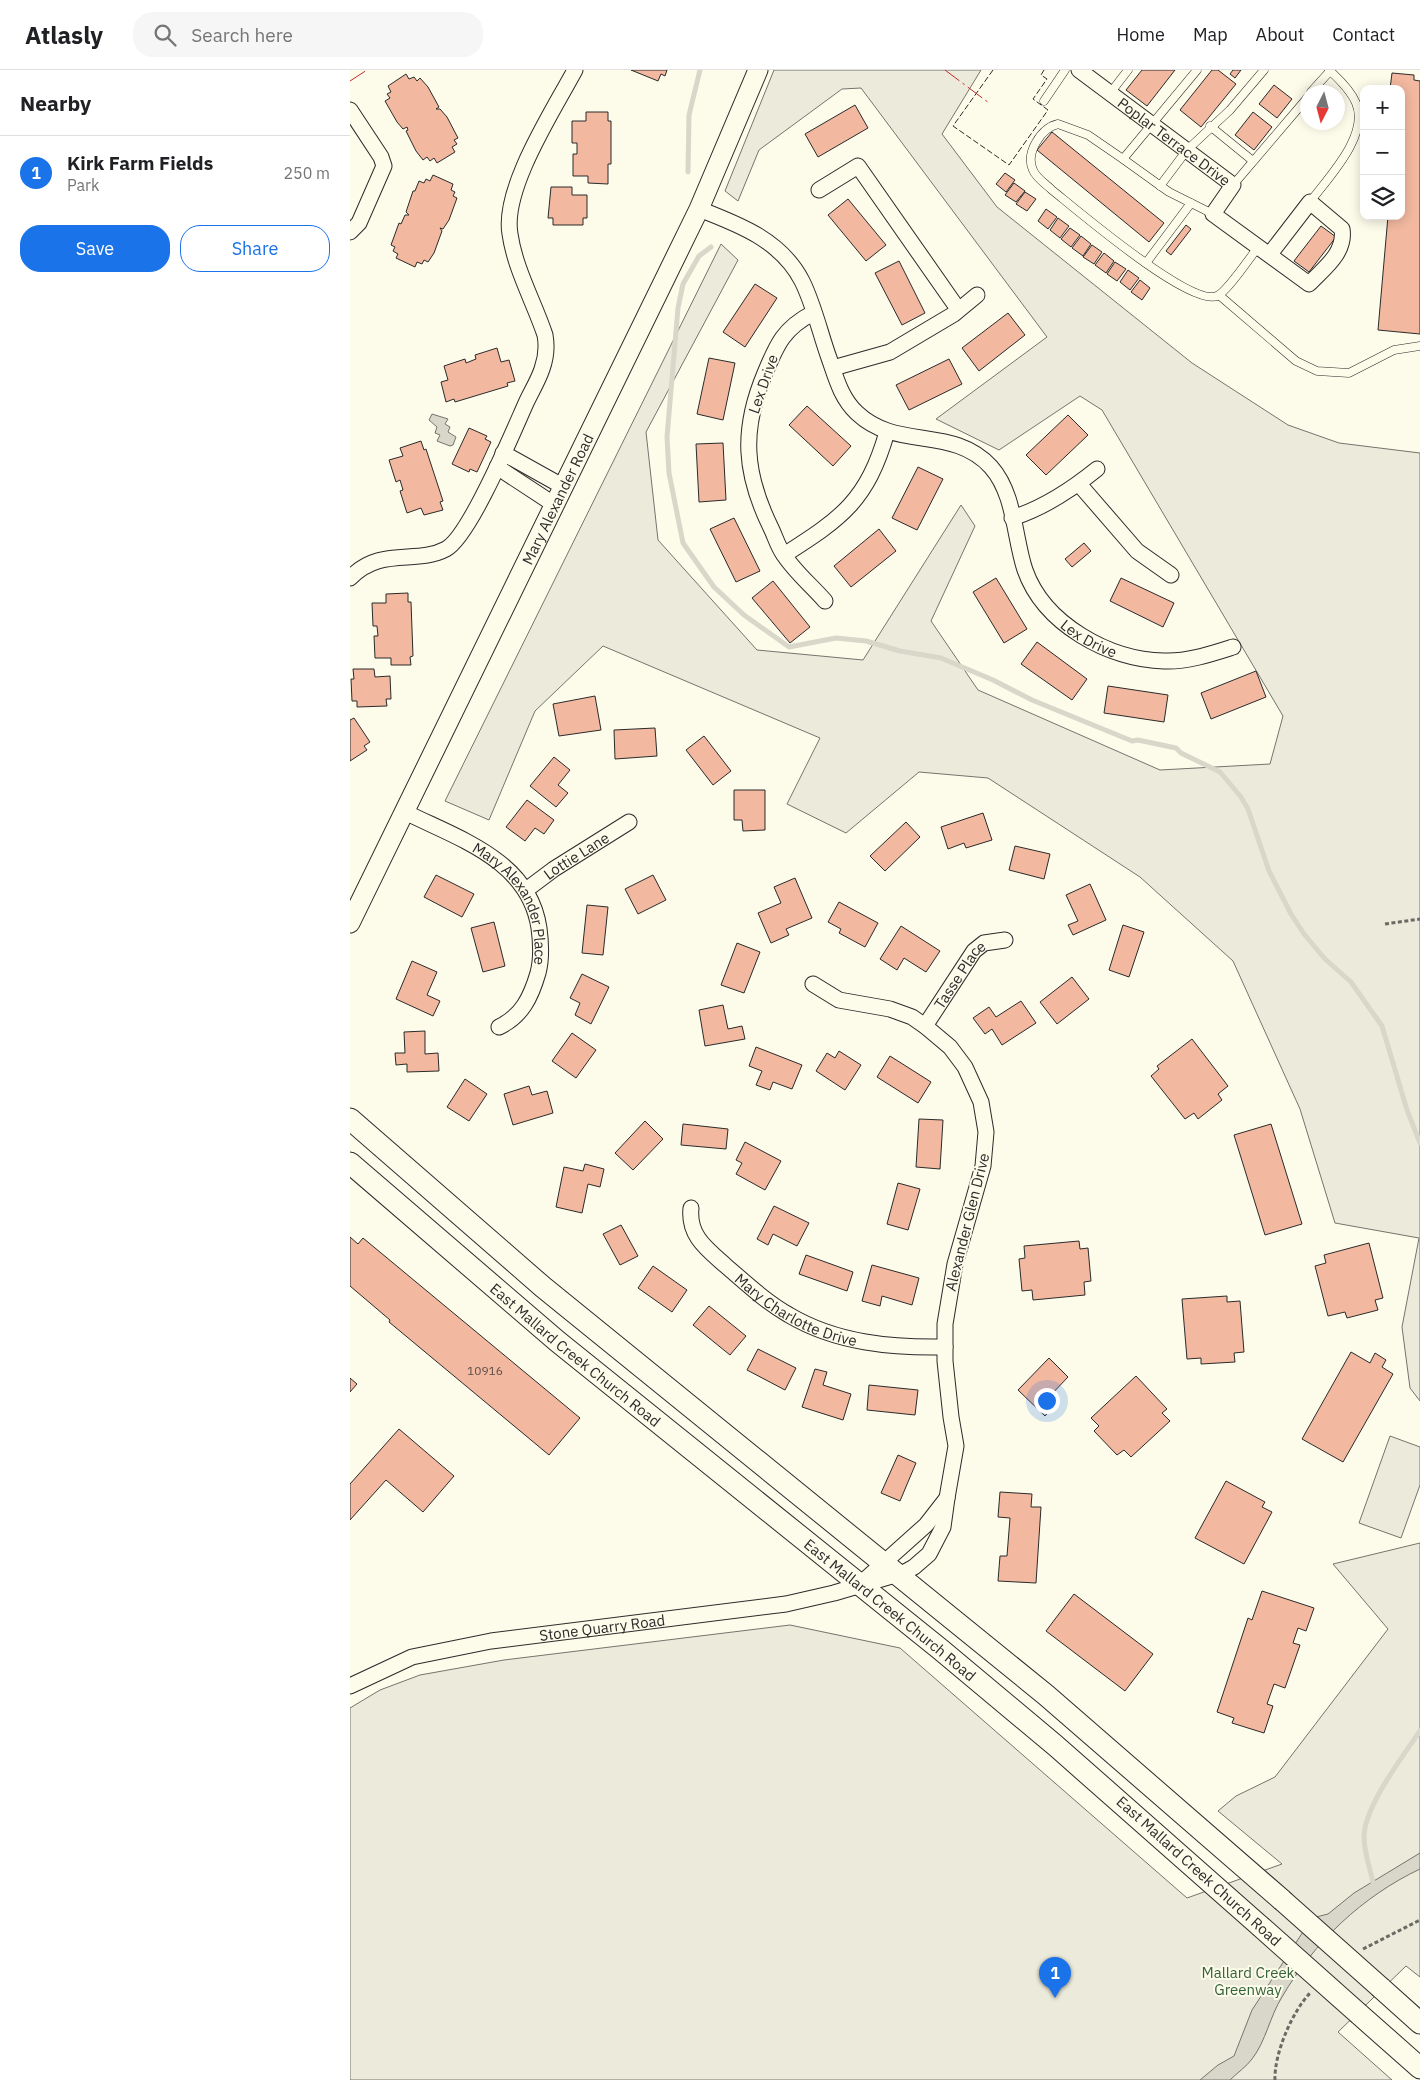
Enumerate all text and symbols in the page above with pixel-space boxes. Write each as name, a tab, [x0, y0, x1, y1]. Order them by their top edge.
search box	[133, 12, 483, 57]
text: Atlasly	[25, 19, 103, 51]
icon: search	[151, 21, 179, 49]
text: Search here	[191, 23, 293, 47]
text: Home	[1117, 23, 1165, 46]
text: Map	[1193, 23, 1228, 46]
text: About	[1256, 23, 1304, 46]
text: Contact	[1332, 23, 1395, 46]
north arrow	[1300, 85, 1345, 130]
map controls	[1360, 85, 1405, 220]
button: +	[1360, 85, 1405, 130]
text: Nearby	[20, 89, 91, 117]
street label: Poplar Terrace Drive	[1114, 93, 1235, 190]
button: −	[1360, 130, 1405, 175]
text: Kirk Farm Fields	[67, 151, 213, 175]
text: 1	[31, 163, 41, 183]
text: 250 m	[283, 163, 330, 183]
text: Park	[67, 175, 99, 195]
button: layers	[1360, 175, 1405, 220]
button: Save	[20, 225, 170, 272]
button: Share	[180, 225, 330, 272]
street label: Lex Drive	[744, 352, 782, 416]
street label: Mary Alexander Road	[517, 430, 597, 568]
street label: Lex Drive	[1057, 615, 1120, 661]
street label: Lottie Lane	[539, 827, 612, 883]
street label: Mary Alexander Place	[469, 838, 550, 966]
street label: Tasse Place	[929, 936, 989, 1012]
street label: Alexander Glen Drive	[941, 1151, 993, 1293]
street label: Mary Charlotte Drive	[731, 1269, 859, 1350]
street label: East Mallard Creek Church Road	[487, 1279, 665, 1430]
house number: 10916	[467, 1363, 503, 1378]
your location	[1034, 1388, 1060, 1414]
street label: East Mallard Creek Church Road	[801, 1534, 980, 1685]
street label: Stone Quarry Road	[538, 1610, 666, 1644]
street label: East Mallard Creek Church Road	[1113, 1792, 1285, 1950]
pin: 1	[1039, 1957, 1071, 1998]
park label: Mallard Creek Greenway	[1201, 1963, 1295, 1999]

